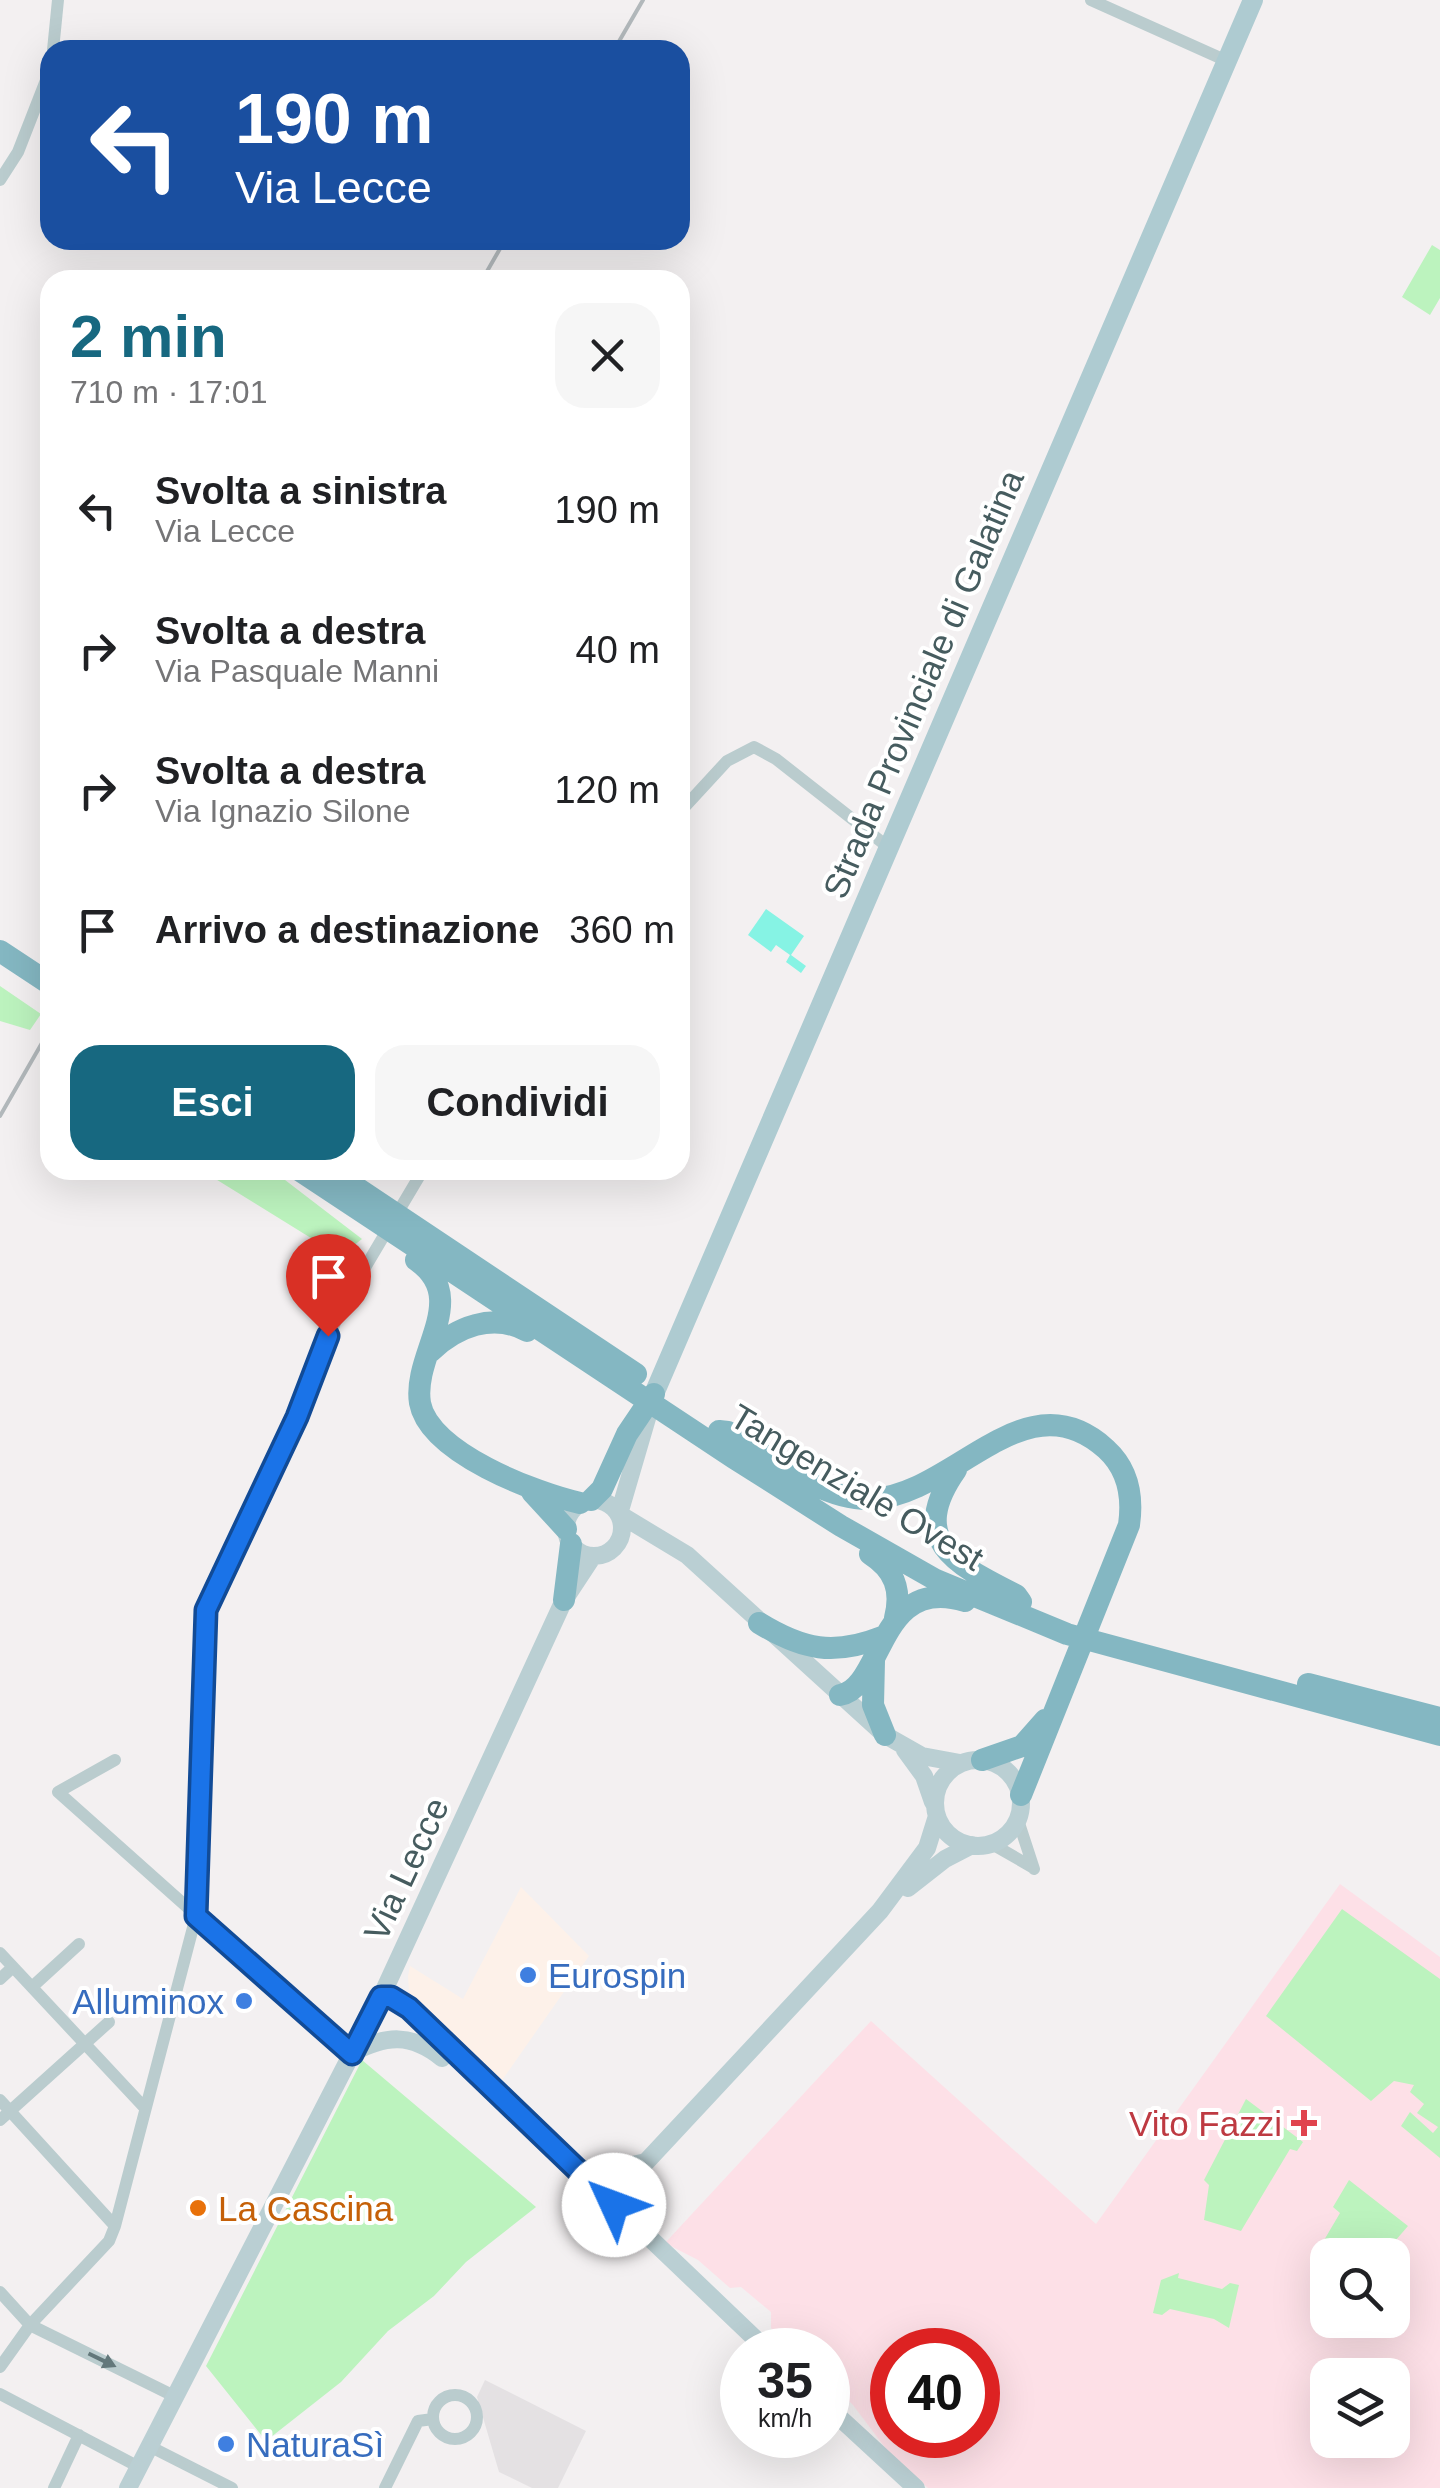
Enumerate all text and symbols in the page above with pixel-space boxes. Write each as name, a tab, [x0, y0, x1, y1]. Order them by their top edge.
icon: left	[70, 80, 200, 210]
text: 190 m	[235, 80, 433, 158]
text: Via Lecce	[235, 162, 432, 213]
text: 2 min	[70, 303, 227, 370]
button: close	[555, 303, 660, 408]
text: 710 m · 17:01	[70, 374, 267, 410]
street label: Strada Provinciale di Galatina	[815, 464, 1031, 904]
text: Svolta a sinistra	[155, 470, 446, 512]
icon: left	[70, 483, 125, 538]
text: 190 m	[554, 489, 660, 531]
text: Via Lecce	[155, 513, 295, 549]
text: Svolta a destra	[155, 610, 425, 652]
icon: right	[70, 623, 125, 678]
text: 40 m	[576, 629, 660, 671]
text: Via Pasquale Manni	[155, 653, 439, 689]
text: Svolta a destra	[155, 750, 425, 792]
icon: right	[70, 763, 125, 818]
text: 120 m	[554, 769, 660, 811]
text: Via Ignazio Silone	[155, 793, 411, 829]
icon: arrive	[70, 903, 125, 958]
text: Arrivo a destinazione	[155, 909, 539, 951]
text: 360 m	[569, 909, 675, 951]
button: Esci	[70, 1045, 355, 1160]
button: Condividi	[375, 1045, 660, 1160]
pin	[286, 1234, 371, 1337]
icon: arrive	[301, 1249, 356, 1304]
street label: Tangenziale Ovest	[724, 1396, 991, 1578]
street label: Via Lecce	[356, 1791, 456, 1947]
place label: Eurospin	[548, 1956, 686, 1995]
marker: Eurospin	[517, 1964, 539, 1986]
place label: Alluminox	[72, 1982, 224, 2021]
marker: Alluminox	[233, 1990, 255, 2012]
place label: Vito Fazzi	[1129, 2104, 1282, 2143]
marker: Vito Fazzi	[1291, 2110, 1317, 2136]
position arrow	[562, 2153, 666, 2257]
place label: La Cascina	[218, 2189, 394, 2228]
marker: La Cascina	[187, 2197, 209, 2219]
map controls	[1310, 2238, 1410, 2458]
button: search	[1310, 2238, 1410, 2338]
speed limit sign: 40	[870, 2328, 1000, 2458]
one-way arrow	[88, 2352, 117, 2369]
text: 35	[757, 2353, 813, 2409]
button: layers	[1310, 2358, 1410, 2458]
text: km/h	[758, 2404, 812, 2432]
place label: NaturaSì	[246, 2425, 384, 2464]
marker: NaturaSì	[215, 2433, 237, 2455]

